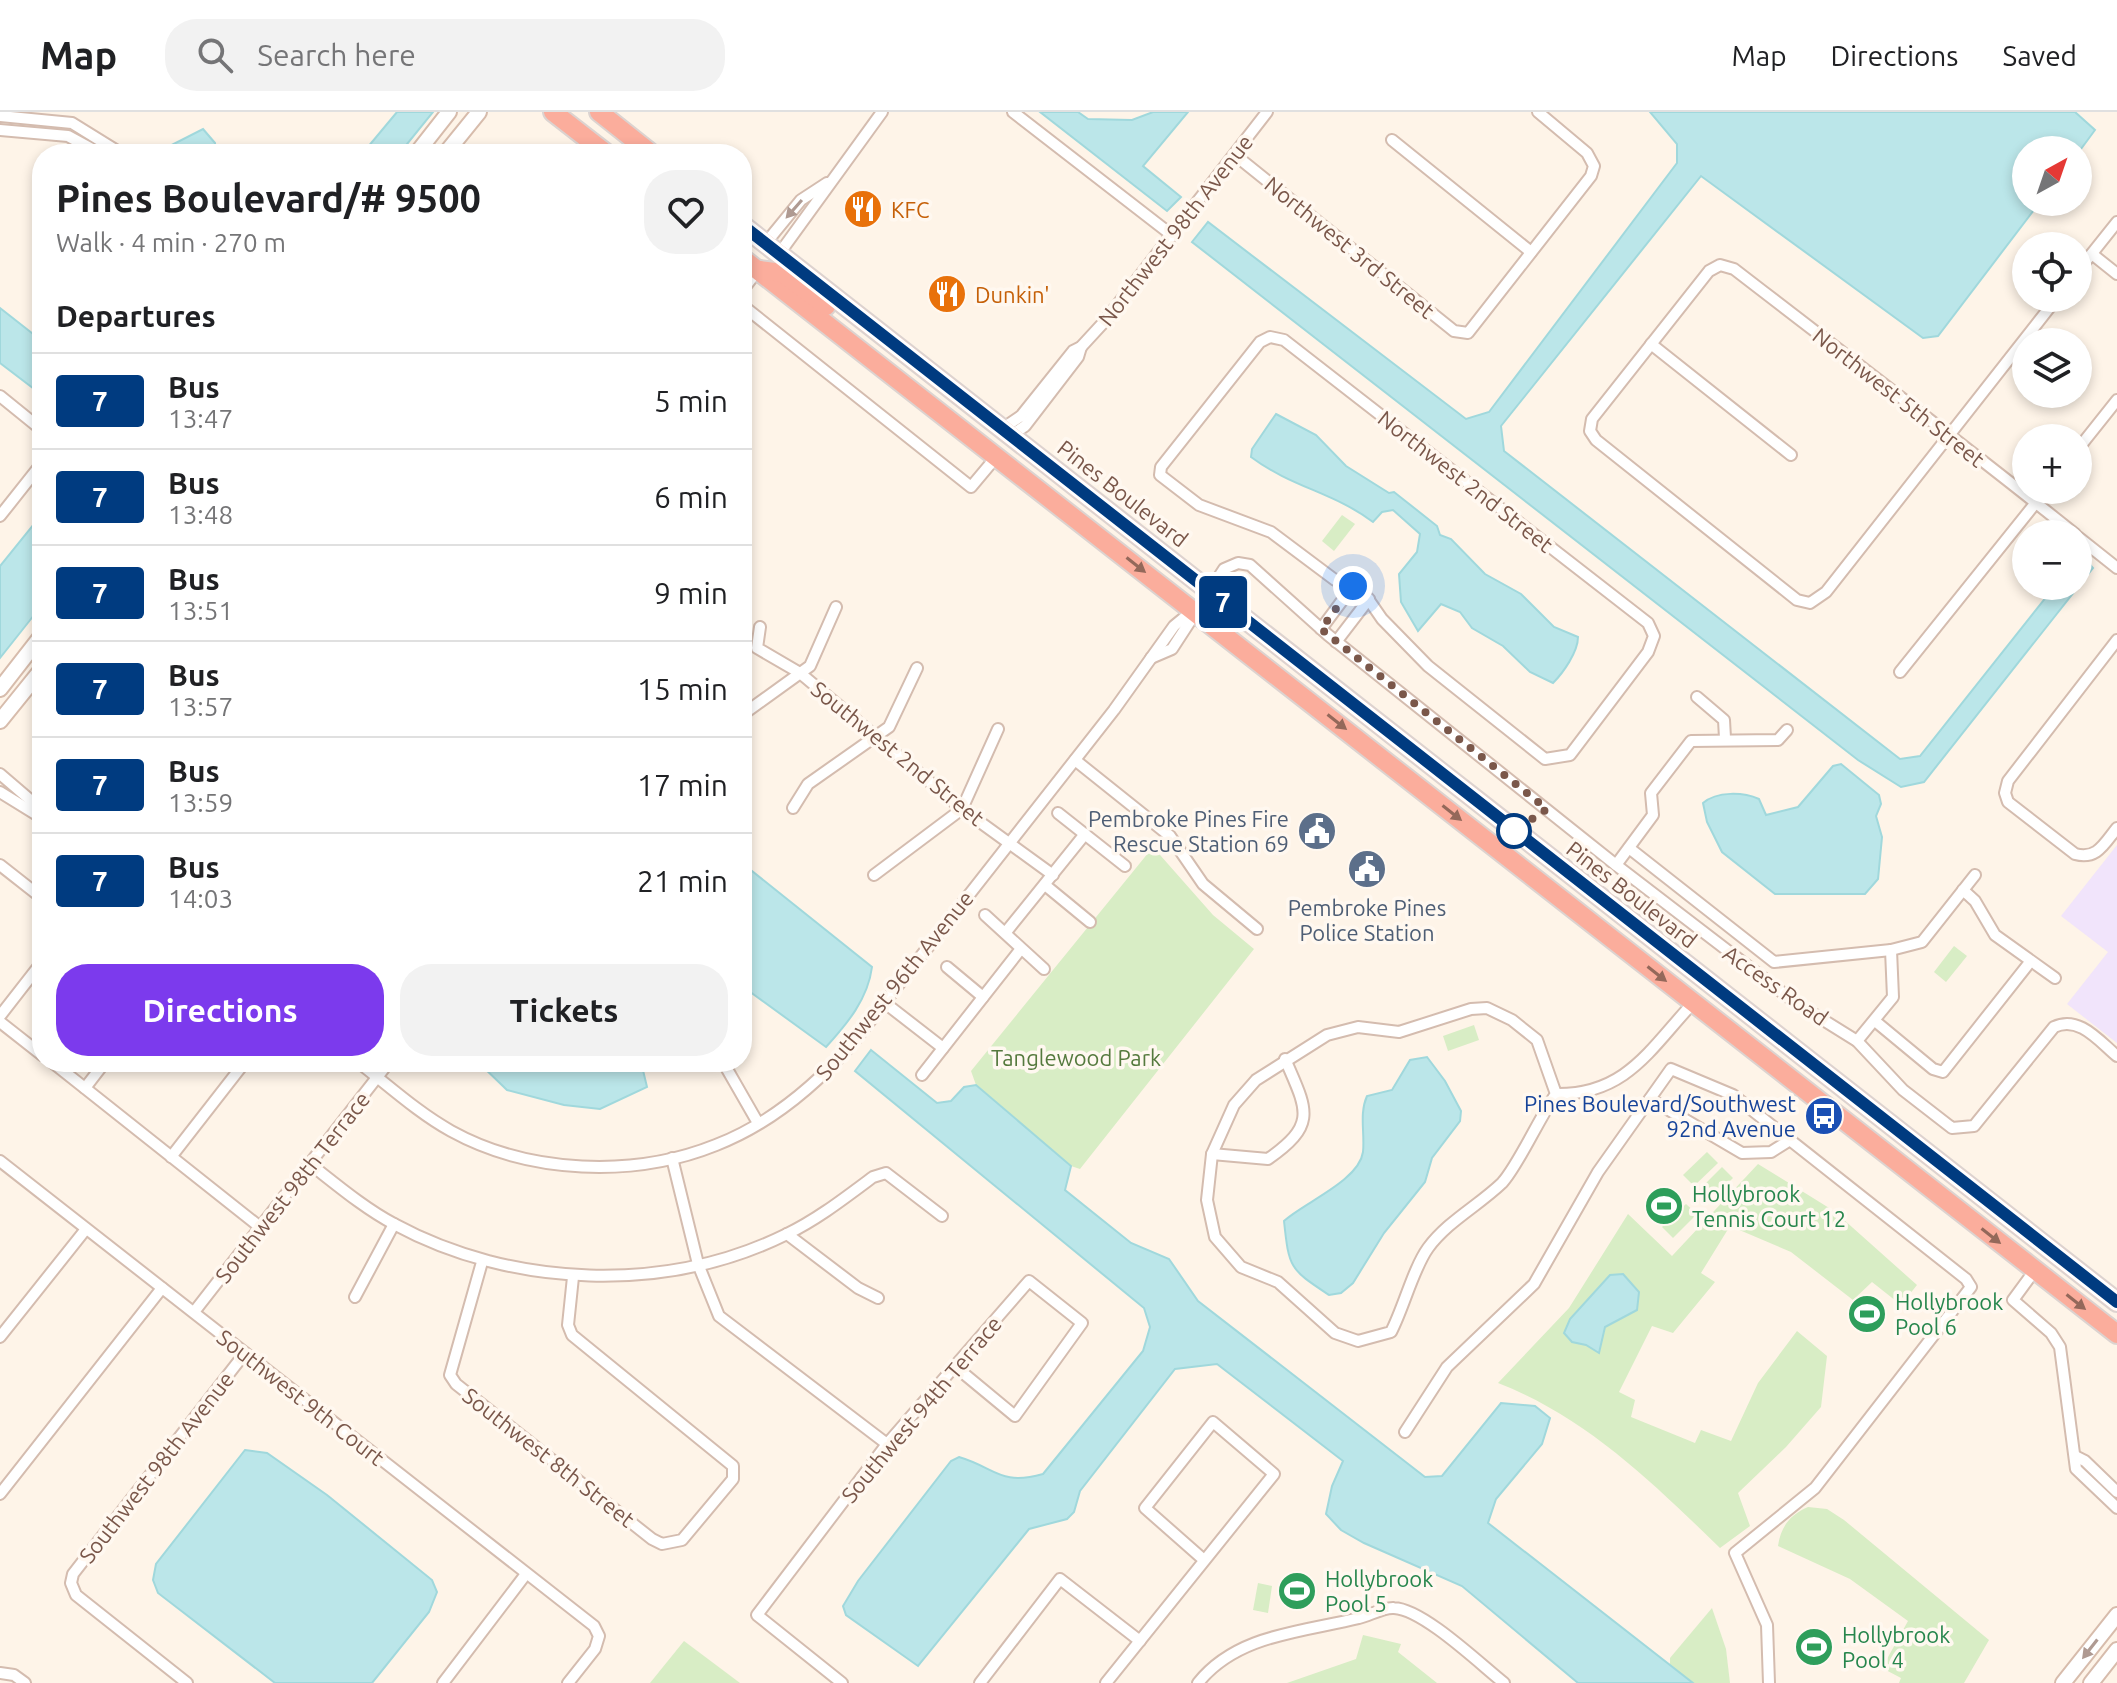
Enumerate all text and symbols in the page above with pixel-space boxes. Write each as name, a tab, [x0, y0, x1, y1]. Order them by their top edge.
search box	[165, 19, 725, 91]
icon: search	[193, 33, 237, 77]
text: Map	[40, 34, 117, 76]
text: Search here	[257, 38, 416, 72]
text: Map	[1731, 40, 1787, 71]
text: Directions	[1831, 40, 1958, 71]
text: Saved	[2002, 40, 2077, 71]
street label: Northwest 98th Avenue	[1093, 129, 1257, 331]
north arrow	[2012, 136, 2092, 216]
map controls	[2012, 136, 2092, 600]
button: heart	[644, 170, 728, 254]
street label: Northwest 3rd Street	[1260, 171, 1440, 323]
text: Pines Boulevard/# 9500	[56, 177, 481, 219]
restaurant icon: KFC	[842, 188, 884, 230]
place label: KFC	[891, 197, 929, 222]
one-way arrow	[786, 199, 803, 219]
text: Walk · 4 min · 270 m	[56, 228, 286, 257]
button: locate	[2012, 232, 2092, 312]
restaurant icon: Dunkin'	[926, 273, 968, 315]
place label: Dunkin'	[975, 282, 1050, 307]
text: Departures	[56, 299, 216, 333]
street label: Northwest 5th Street	[1808, 322, 1990, 472]
button: layers	[2012, 328, 2092, 408]
text: Bus	[168, 370, 220, 404]
text: 5 min	[654, 384, 728, 418]
text: 7	[92, 385, 108, 416]
text: 13:47	[168, 404, 233, 433]
street label: Northwest 2nd Street	[1374, 405, 1559, 557]
button: +	[2012, 424, 2092, 504]
street label: Pines Boulevard	[1053, 434, 1193, 552]
text: Bus	[168, 466, 220, 500]
text: 6 min	[654, 480, 728, 514]
text: 7	[92, 481, 108, 512]
text: 13:48	[168, 500, 233, 529]
button: −	[2012, 520, 2092, 600]
one-way arrow	[1126, 556, 1147, 572]
text: Bus	[168, 562, 220, 596]
your location	[1333, 566, 1373, 606]
text: 9 min	[654, 576, 728, 610]
line badge: 7	[1197, 576, 1249, 628]
text: 7	[92, 577, 108, 608]
text: 7	[1215, 586, 1231, 617]
text: 13:51	[168, 596, 233, 625]
text: Bus	[168, 658, 220, 692]
text: 15 min	[637, 672, 728, 706]
text: 7	[92, 673, 108, 704]
street label: Southwest 2nd Street	[807, 676, 990, 831]
text: 13:57	[168, 692, 233, 721]
one-way arrow	[1327, 713, 1347, 730]
text: Bus	[168, 754, 220, 788]
text: 17 min	[637, 768, 728, 802]
text: 7	[92, 769, 108, 800]
text: 13:59	[168, 788, 233, 817]
one-way arrow	[1442, 805, 1462, 821]
place label: Pembroke Pines Fire Rescue Station 69	[1088, 806, 1289, 856]
public building icon: Pembroke Pines Fire Rescue Station 69	[1296, 810, 1338, 852]
unlabelled marker	[1497, 814, 1531, 848]
street label: Pines Boulevard	[1562, 835, 1702, 953]
public building icon: Pembroke Pines Police Station	[1346, 848, 1388, 890]
text: Bus	[168, 850, 220, 884]
text: 21 min	[637, 864, 728, 898]
text: 7	[92, 865, 108, 896]
text: 14:03	[168, 884, 233, 913]
street label: Southwest 96th Avenue	[810, 886, 978, 1084]
place label: Pembroke Pines Police Station	[1288, 895, 1446, 945]
street label: Access Road	[1719, 940, 1833, 1030]
button: Directions	[56, 964, 384, 1056]
button: Tickets	[400, 964, 728, 1056]
one-way arrow	[1646, 966, 1667, 983]
park label: Tanglewood Park	[991, 1045, 1161, 1070]
street label: Southwest 98th Terrace	[210, 1087, 374, 1287]
place label: Pines Boulevard/Southwest 92nd Avenue	[1524, 1091, 1796, 1141]
bus stop icon: Pines Boulevard/Southwest 92nd Avenue	[1803, 1095, 1845, 1137]
place label: Hollybrook Tennis Court 12	[1692, 1181, 1846, 1231]
sports icon: Hollybrook Tennis Court 12	[1643, 1185, 1685, 1227]
one-way arrow	[1981, 1227, 2001, 1244]
place label: Hollybrook Pool 6	[1895, 1289, 2003, 1339]
sports icon: Hollybrook Pool 6	[1846, 1293, 1888, 1335]
one-way arrow	[2066, 1294, 2086, 1310]
street label: Southwest 94th Terrace	[836, 1311, 1006, 1507]
street label: Southwest 9th Court	[212, 1324, 390, 1470]
street label: Southwest 98th Avenue	[74, 1366, 238, 1568]
street label: Southwest 8th Street	[458, 1382, 640, 1532]
place label: Hollybrook Pool 5	[1325, 1566, 1433, 1616]
sports icon: Hollybrook Pool 5	[1276, 1570, 1318, 1612]
place label: Hollybrook Pool 4	[1842, 1622, 1950, 1672]
sports icon: Hollybrook Pool 4	[1793, 1626, 1835, 1668]
one-way arrow	[2082, 1639, 2099, 1659]

